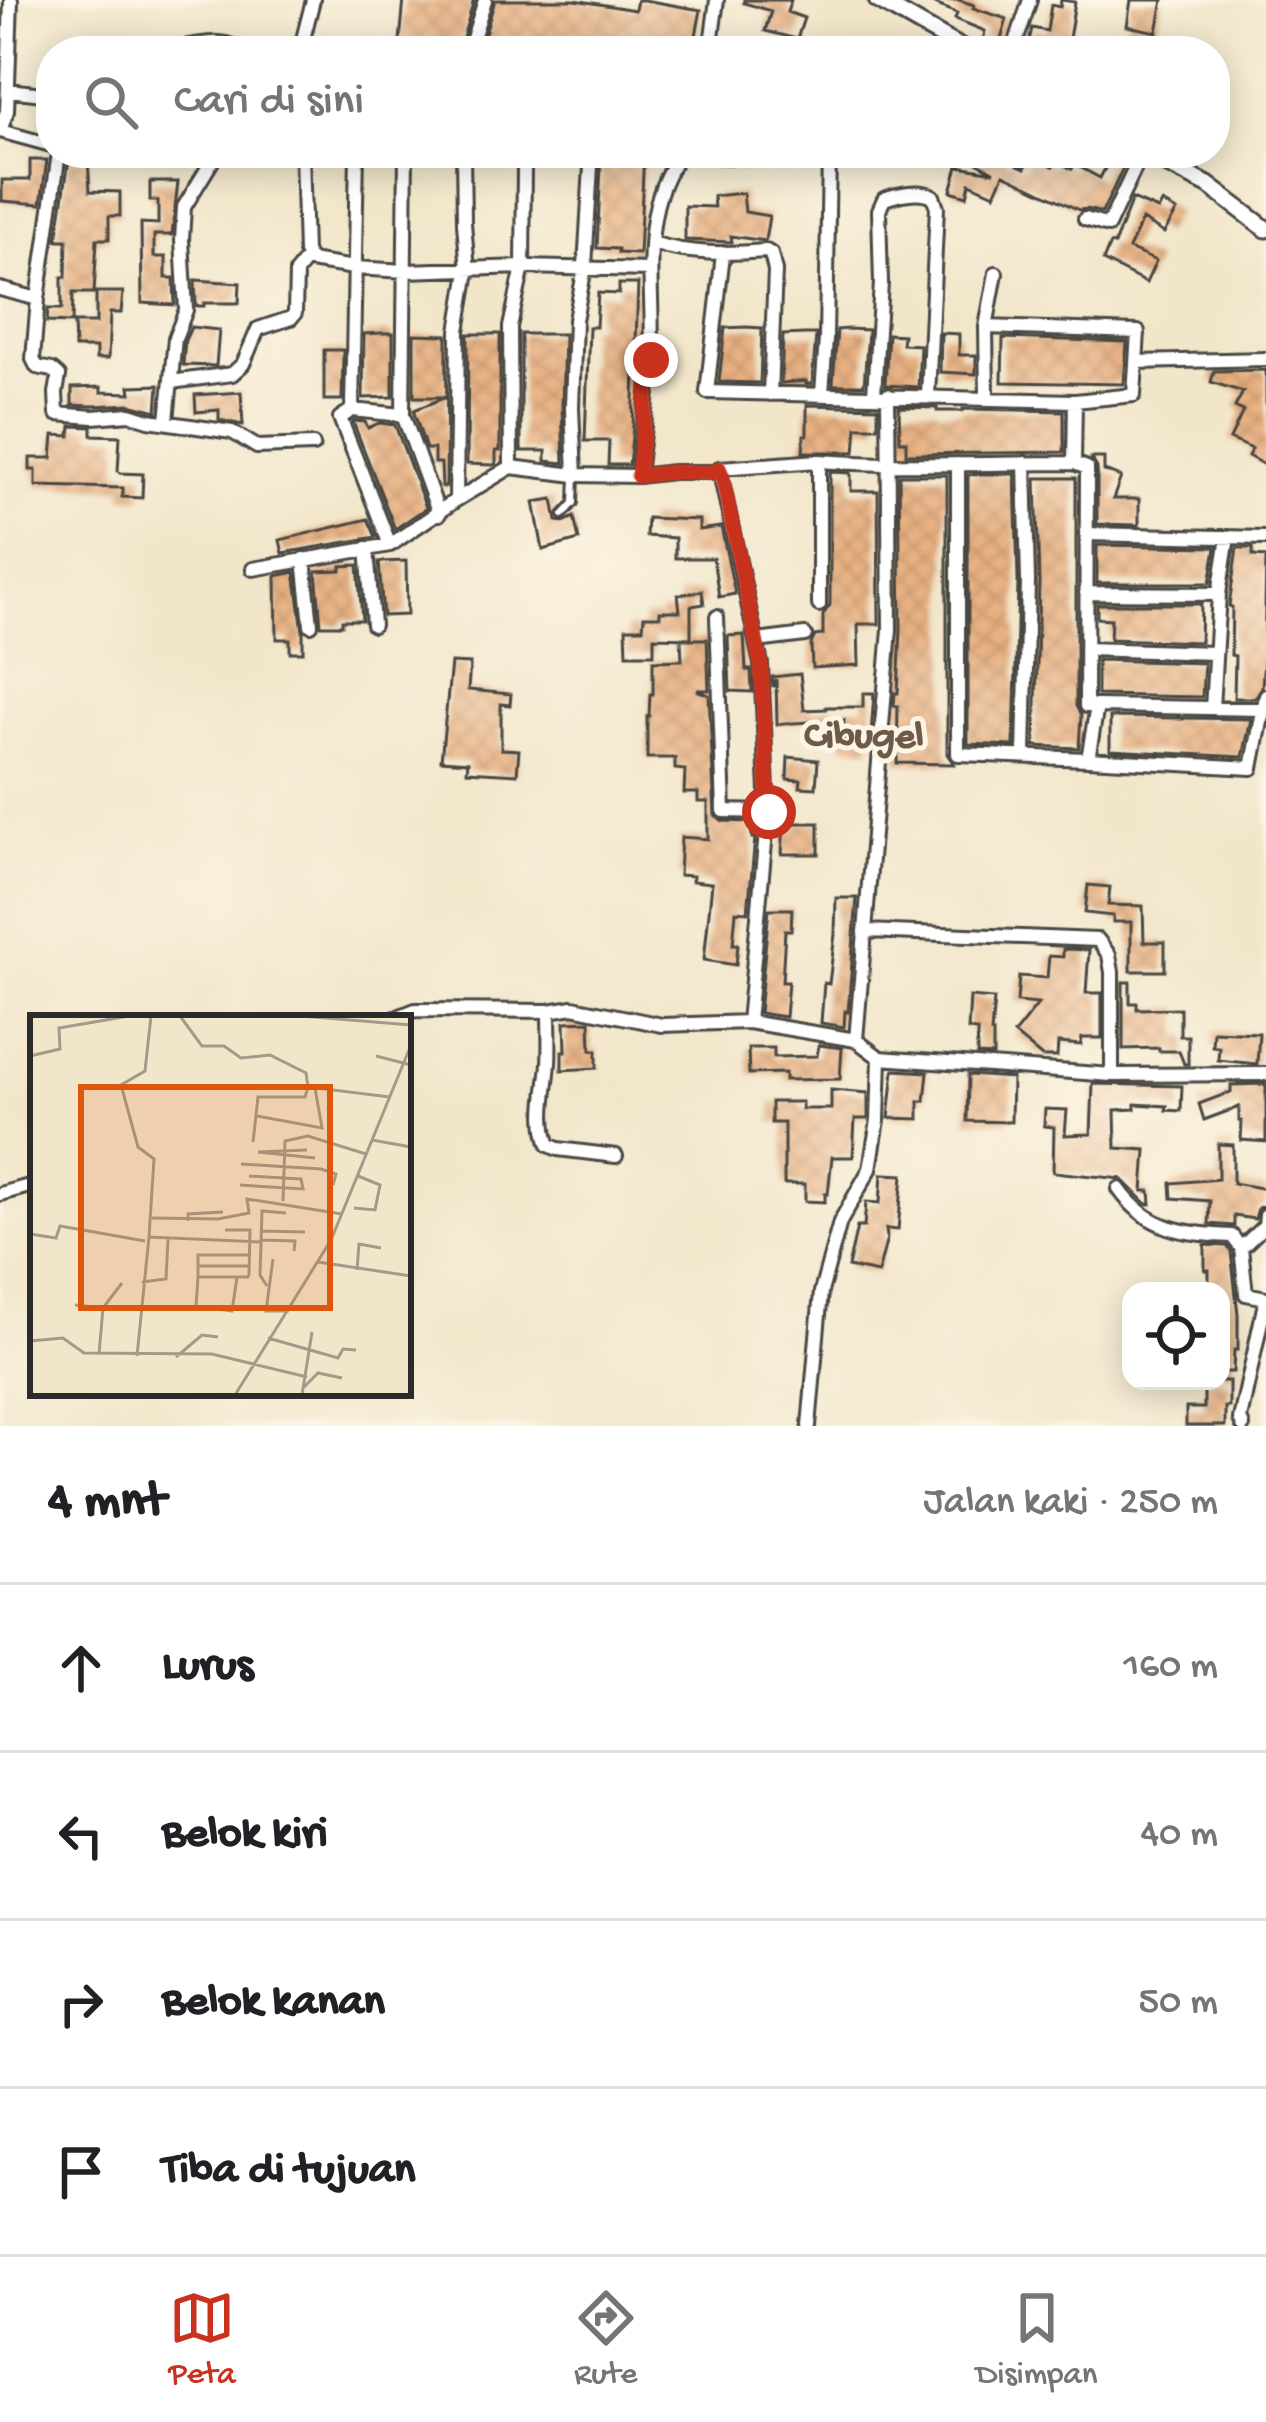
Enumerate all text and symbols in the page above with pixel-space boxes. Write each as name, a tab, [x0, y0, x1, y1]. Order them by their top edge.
search box	[36, 36, 1230, 168]
icon: search	[78, 69, 144, 135]
text: Cari di sini	[174, 76, 364, 129]
route end	[624, 333, 678, 387]
district label: Cibugel	[804, 716, 924, 762]
route start	[742, 785, 796, 839]
inset map	[30, 1015, 411, 1396]
map controls	[1122, 1282, 1230, 1390]
button: locate	[1122, 1282, 1230, 1390]
text: 4 mnt	[48, 1474, 165, 1534]
text: Jalan kaki · 250 m	[923, 1481, 1218, 1527]
icon: ahead	[48, 1635, 114, 1701]
text: Lurus	[162, 1641, 253, 1694]
text: 160 m	[1123, 1645, 1218, 1691]
icon: left	[48, 1803, 114, 1869]
text: Belok kiri	[162, 1809, 328, 1862]
text: 40 m	[1140, 1813, 1218, 1859]
icon: right	[48, 1971, 114, 2037]
text: Belok kanan	[162, 1977, 385, 2030]
text: 50 m	[1138, 1981, 1218, 2027]
icon: arrive	[48, 2139, 114, 2205]
text: Tiba di tujuan	[162, 2145, 415, 2198]
tab: Peta	[169, 2285, 236, 2395]
tab: Rute	[573, 2285, 639, 2395]
tab: Disimpan	[976, 2285, 1097, 2395]

